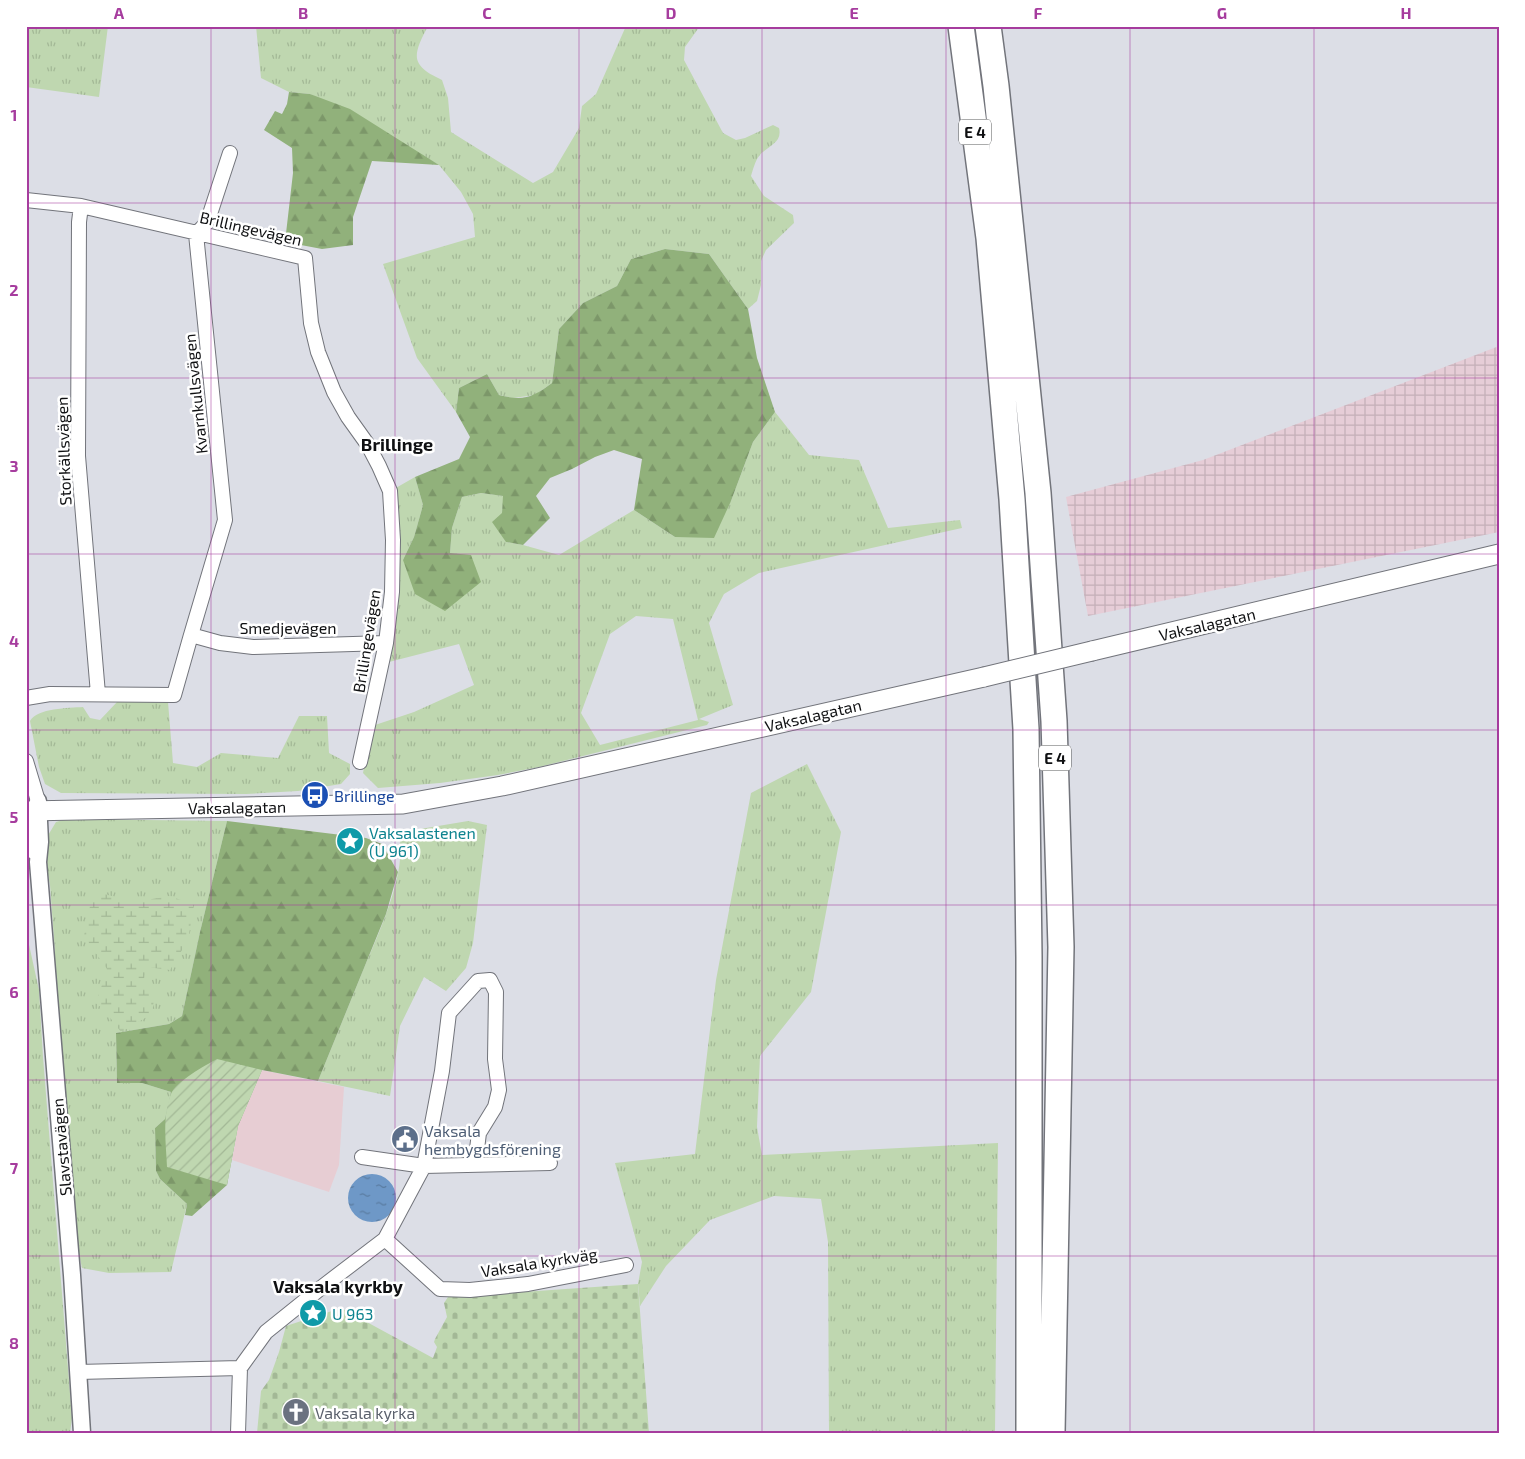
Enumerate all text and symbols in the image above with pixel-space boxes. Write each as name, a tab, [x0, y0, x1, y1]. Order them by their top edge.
text: A	[114, 3, 125, 22]
text: B	[298, 3, 308, 22]
text: C	[482, 3, 492, 22]
text: D	[666, 3, 677, 22]
text: E	[849, 3, 859, 22]
text: F	[1034, 3, 1043, 22]
text: G	[1217, 3, 1227, 22]
text: H	[1400, 3, 1412, 22]
text: 1	[11, 105, 17, 124]
road number: E 4	[959, 120, 991, 144]
street label: Brillingevägen	[198, 207, 304, 249]
text: 2	[9, 280, 19, 299]
street label: Kvarnkullsvägen	[179, 333, 211, 455]
street label: Storkällsvägen	[52, 396, 74, 506]
district label: Brillinge	[361, 433, 433, 455]
text: 3	[9, 456, 19, 475]
street label: Brillingevägen	[348, 588, 384, 694]
street label: Vaksalagatan	[1157, 604, 1257, 644]
street label: Smedjevägen	[239, 618, 337, 638]
text: 4	[9, 631, 19, 650]
street label: Vaksalagatan	[763, 695, 863, 735]
road number: E 4	[1039, 746, 1071, 770]
bus stop icon: Brillinge	[300, 780, 330, 810]
place label: Brillinge	[334, 786, 395, 805]
street label: Vaksalagatan	[188, 797, 286, 817]
text: 5	[10, 807, 19, 826]
place label: Vaksalastenen (U 961)	[369, 823, 476, 860]
place icon: Vaksalastenen (U 961)	[335, 826, 365, 856]
text: 6	[9, 982, 19, 1001]
street label: Slavstavägen	[47, 1097, 75, 1197]
place label: Vaksala hembygdsförening	[424, 1121, 561, 1158]
public building icon: Vaksala hembygdsförening	[390, 1124, 420, 1154]
text: 7	[10, 1158, 19, 1177]
street label: Vaksala kyrkväg	[479, 1243, 599, 1281]
district label: Vaksala kyrkby	[273, 1275, 404, 1297]
place icon: U 963	[298, 1298, 328, 1328]
place label: U 963	[332, 1304, 373, 1323]
text: 8	[9, 1333, 19, 1352]
church icon: Vaksala kyrka	[281, 1397, 311, 1427]
place label: Vaksala kyrka	[315, 1403, 415, 1422]

